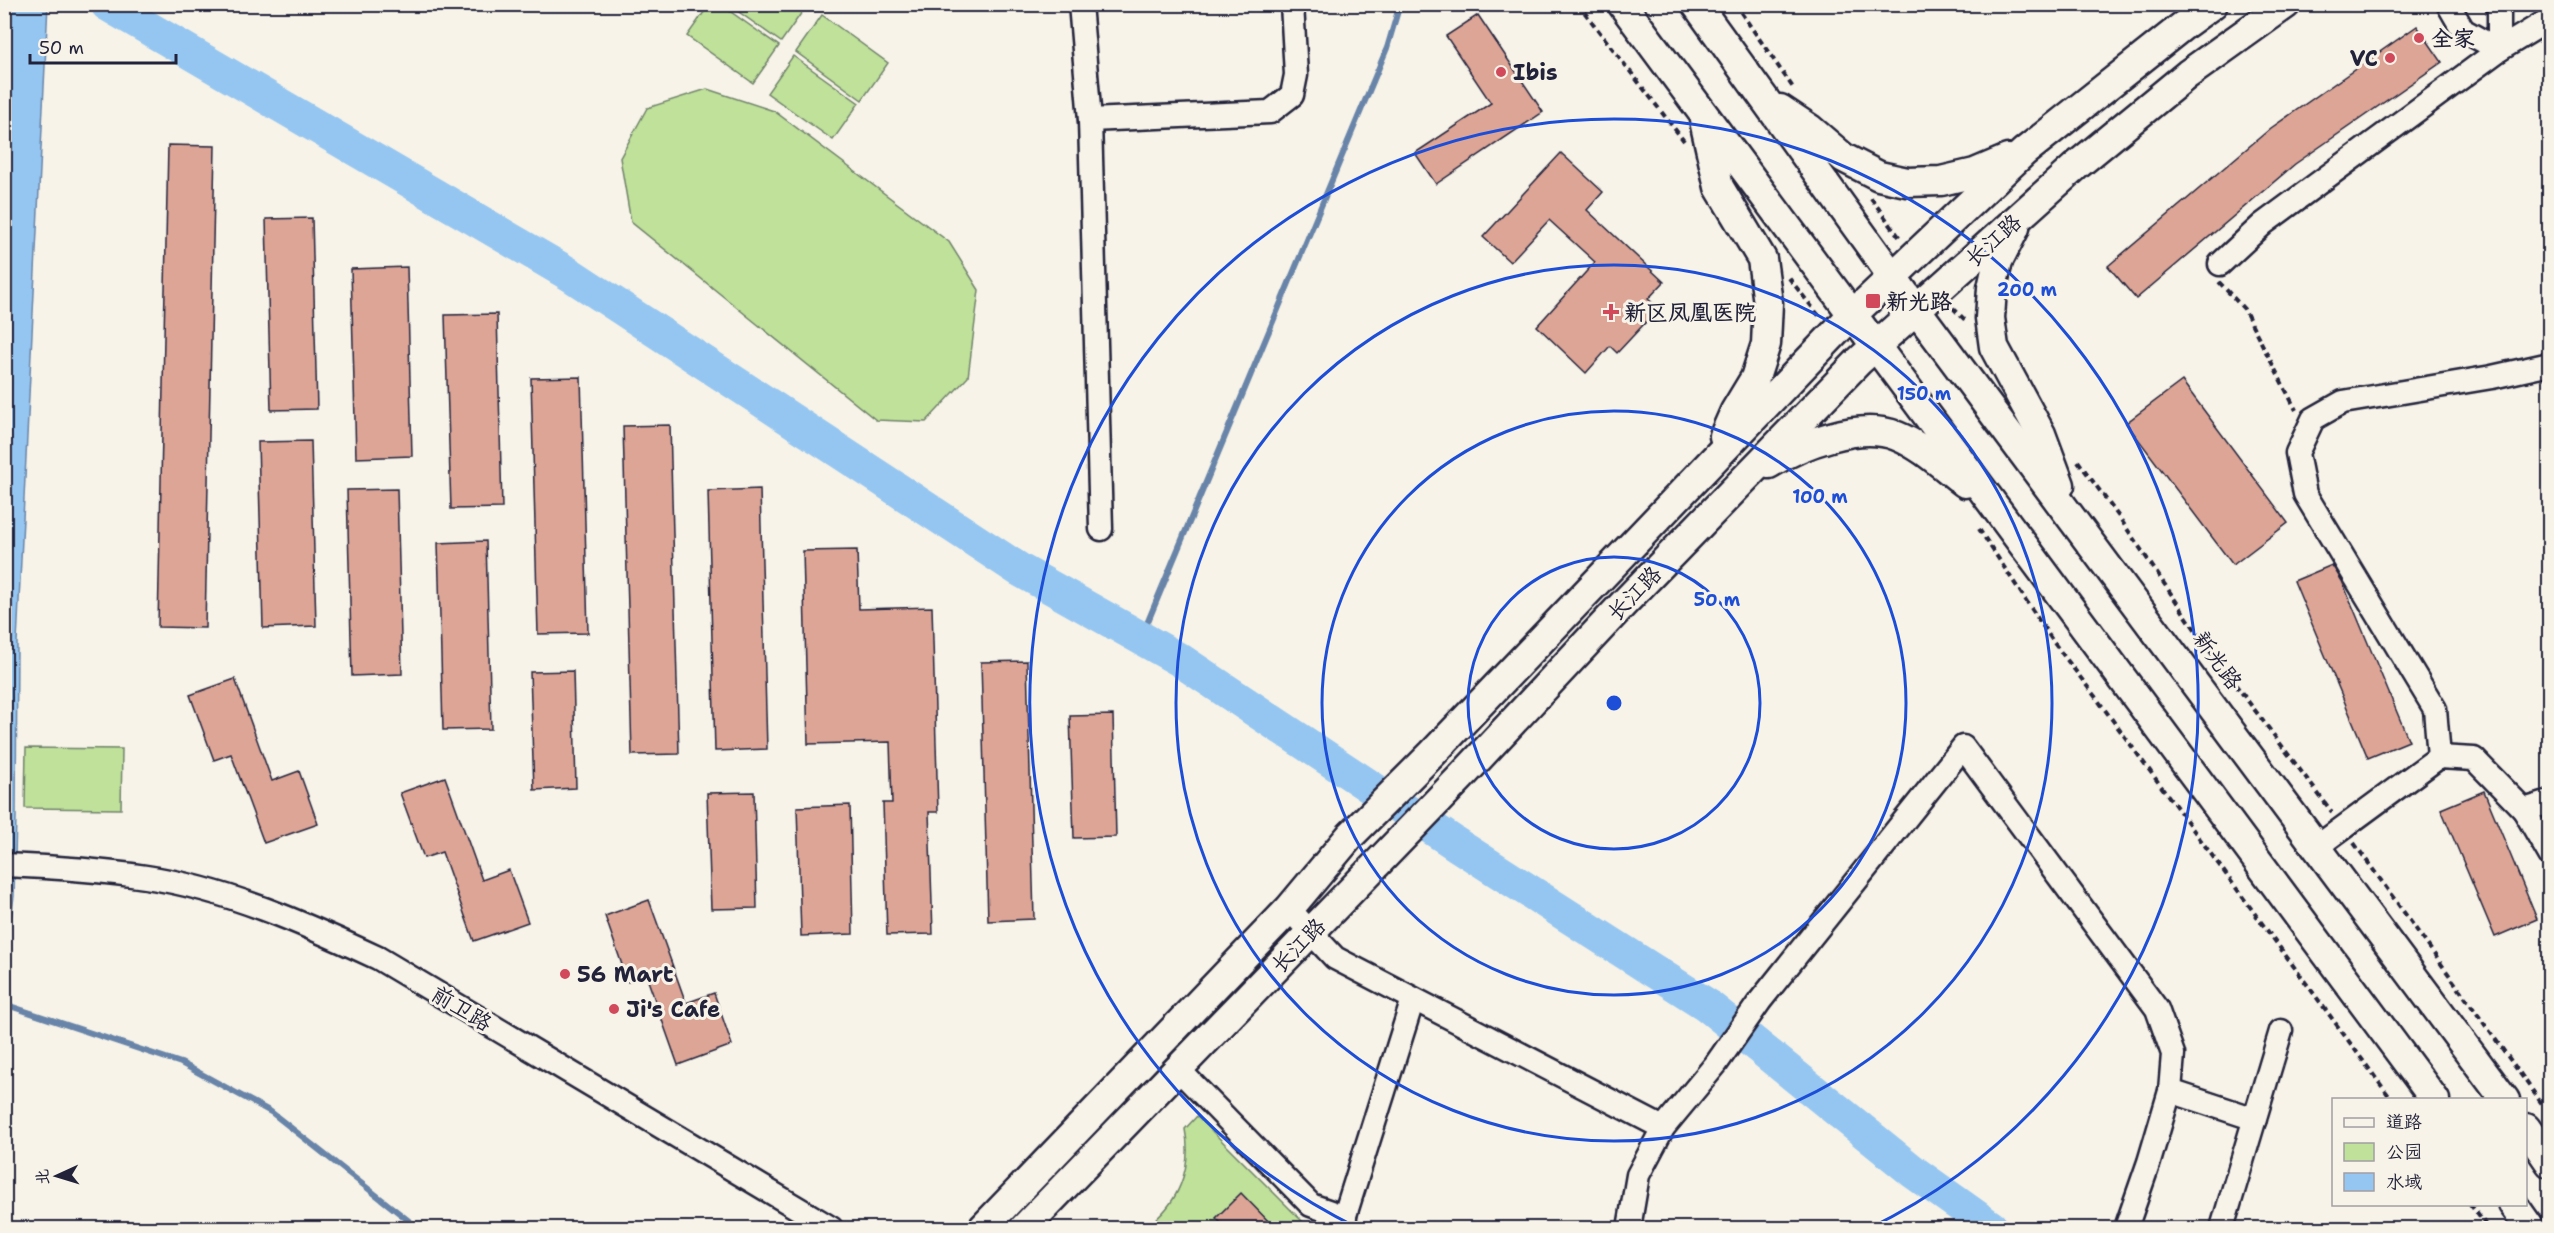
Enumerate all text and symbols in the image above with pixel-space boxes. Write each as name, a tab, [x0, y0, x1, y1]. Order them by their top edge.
place label: 全家	[2431, 24, 2475, 53]
scale bar	[30, 27, 176, 65]
marker: 全家	[2412, 31, 2426, 45]
text: 50 m	[39, 36, 84, 60]
place label: VC	[2350, 44, 2378, 73]
marker: VC	[2383, 51, 2397, 65]
place label: Ibis	[1513, 58, 1558, 87]
marker: Ibis	[1494, 65, 1508, 79]
street label: 长江路	[1959, 208, 2028, 273]
text: 200 m	[1997, 278, 2058, 302]
place label: 新光路	[1886, 287, 1952, 316]
marker: 新光路	[1864, 292, 1882, 310]
place label: 新区凤凰医院	[1624, 298, 1756, 327]
marker: 新区凤凰医院	[1602, 303, 1620, 321]
text: 150 m	[1897, 382, 1952, 406]
text: 100 m	[1792, 485, 1848, 509]
street label: 长江路	[1601, 560, 1668, 627]
text: 50 m	[1694, 588, 1741, 612]
street label: 新光路	[2186, 625, 2249, 696]
centre of rings	[1604, 693, 1624, 713]
street label: 长江路	[1265, 912, 1332, 979]
place label: 56 Mart	[577, 960, 674, 989]
marker: 56 Mart	[558, 967, 572, 981]
street label: 前卫路	[426, 979, 498, 1038]
place label: Ji's Cafe	[626, 995, 720, 1024]
marker: Ji's Cafe	[607, 1002, 621, 1016]
legend	[2332, 1098, 2527, 1206]
text: 道路	[2386, 1110, 2422, 1134]
text: 公园	[2386, 1140, 2422, 1164]
north arrow	[27, 1146, 87, 1206]
text: 北	[32, 1168, 54, 1186]
text: 水域	[2386, 1170, 2422, 1194]

